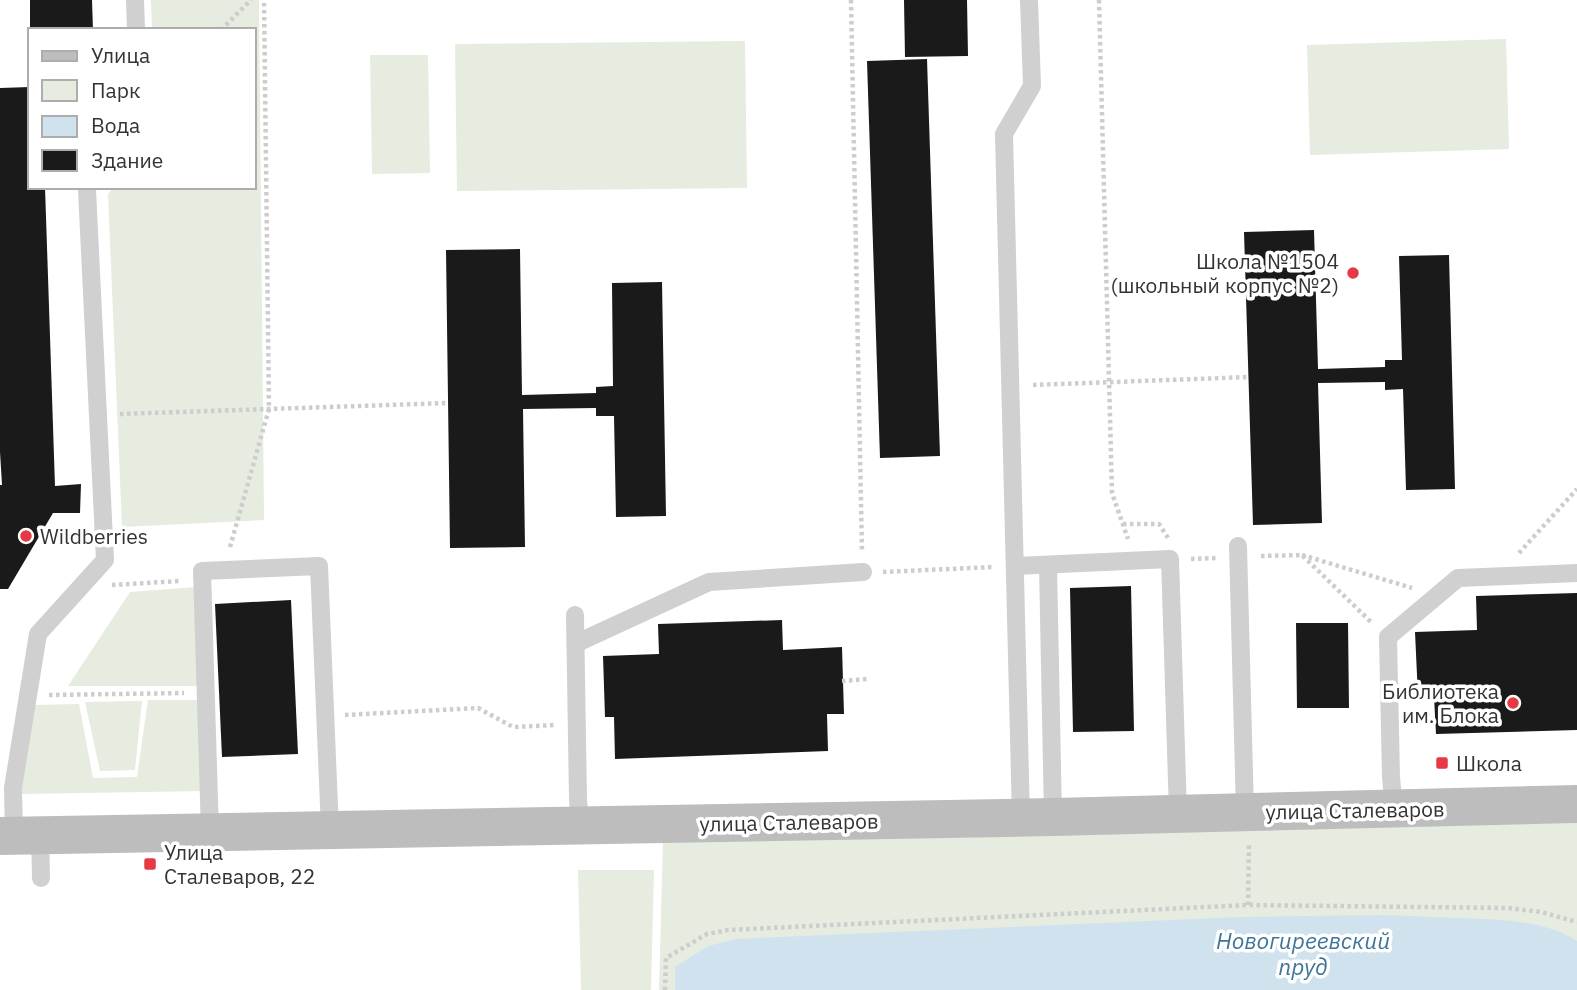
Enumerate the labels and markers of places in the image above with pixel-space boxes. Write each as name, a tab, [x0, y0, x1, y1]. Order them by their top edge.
place label: Школа №1504 (школьный корпус №2)	[1111, 247, 1339, 299]
marker: Школа №1504 (школьный корпус №2)	[1345, 265, 1361, 281]
place label: Wildberries	[40, 522, 148, 550]
marker: Wildberries	[18, 528, 34, 544]
place label: Библиотека им. Блока	[1382, 677, 1499, 729]
marker: Библиотека им. Блока	[1505, 695, 1521, 711]
place label: Школа	[1456, 749, 1522, 777]
marker: Школа	[1434, 755, 1450, 771]
place label: Улица Сталеваров, 22	[164, 838, 315, 890]
marker: Улица Сталеваров, 22	[142, 856, 158, 872]

